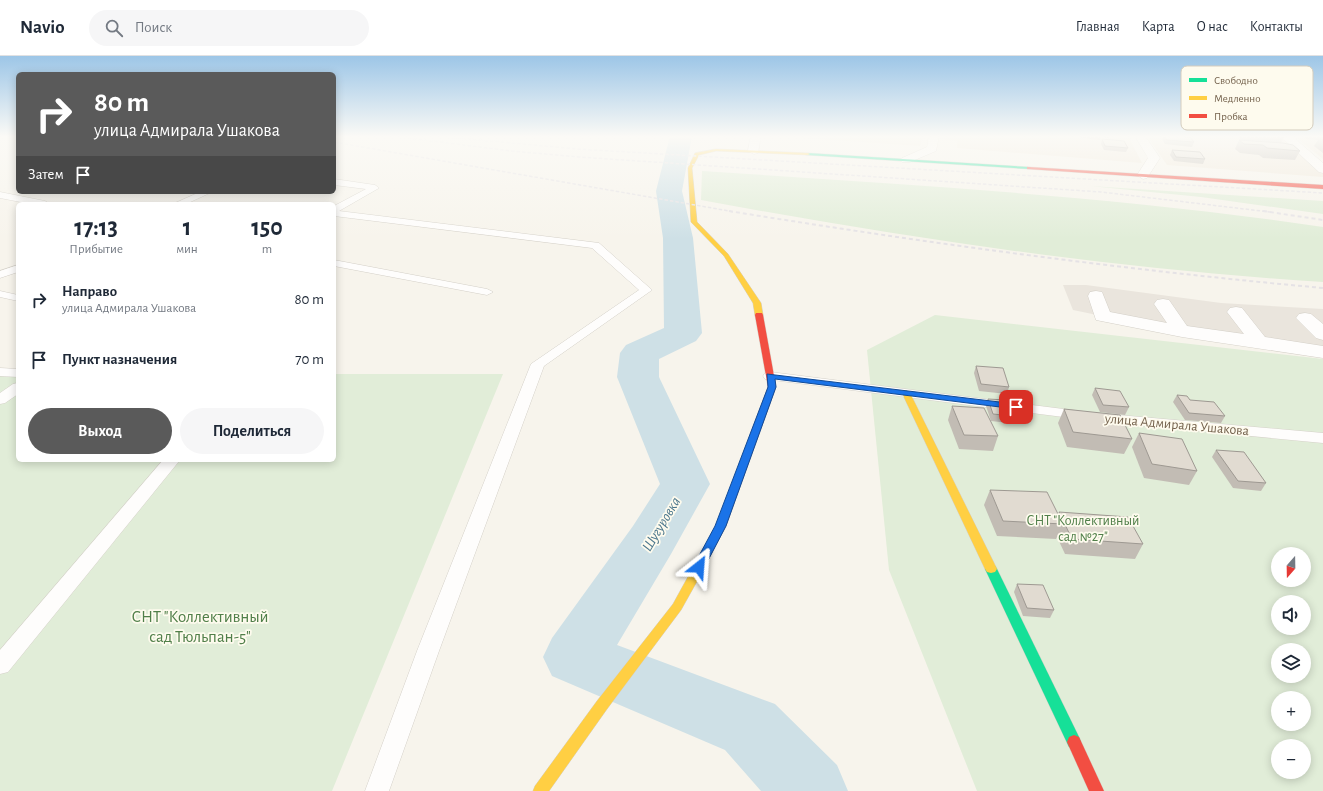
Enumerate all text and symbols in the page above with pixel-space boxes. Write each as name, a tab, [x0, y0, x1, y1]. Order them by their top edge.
search box	[89, 10, 369, 46]
icon: search	[103, 17, 125, 39]
text: Navio	[20, 18, 65, 37]
text: Поиск	[135, 20, 172, 35]
text: Главная	[1076, 20, 1120, 34]
text: Карта	[1142, 20, 1175, 34]
text: О нас	[1197, 20, 1228, 34]
text: Контакты	[1250, 20, 1303, 34]
legend	[1181, 66, 1313, 130]
text: Свободно	[1214, 75, 1258, 86]
icon: right	[28, 88, 80, 140]
text: 80 m	[94, 89, 149, 117]
text: Медленно	[1214, 93, 1261, 104]
text: Пробка	[1214, 111, 1247, 122]
text: улица Адмирала Ушакова	[94, 122, 280, 140]
icon: arrive	[72, 164, 94, 186]
text: Затем	[28, 167, 64, 182]
text: 17:13	[74, 216, 118, 240]
text: 1	[183, 216, 191, 240]
text: 150	[251, 216, 283, 240]
text: Прибытие	[69, 243, 123, 256]
text: мин	[176, 243, 198, 256]
text: m	[262, 243, 272, 256]
text: Направо	[62, 284, 117, 299]
icon: right	[28, 289, 50, 311]
text: 80 m	[294, 292, 324, 307]
text: улица Адмирала Ушакова	[62, 302, 196, 315]
icon: arrive	[28, 349, 50, 371]
text: Пункт назначения	[62, 352, 177, 367]
text: 70 m	[295, 352, 324, 367]
pin	[999, 390, 1033, 424]
icon: arrive	[1005, 396, 1027, 418]
button: Выход	[28, 408, 172, 454]
button: Поделиться	[180, 408, 324, 454]
street label: улица Адмирала Ушакова	[1103, 412, 1250, 438]
water label: Шугуровка	[640, 495, 683, 554]
park label: СНТ "Коллективный сад №27"	[1027, 514, 1139, 544]
position arrow	[678, 546, 720, 588]
north arrow	[1271, 547, 1311, 587]
map controls	[1271, 547, 1311, 779]
button: sound	[1271, 595, 1311, 635]
park label: СНТ "Коллективный сад Тюльпан-5"	[132, 608, 268, 645]
button: layers	[1271, 643, 1311, 683]
button: +	[1271, 691, 1311, 731]
button: −	[1271, 739, 1311, 779]

